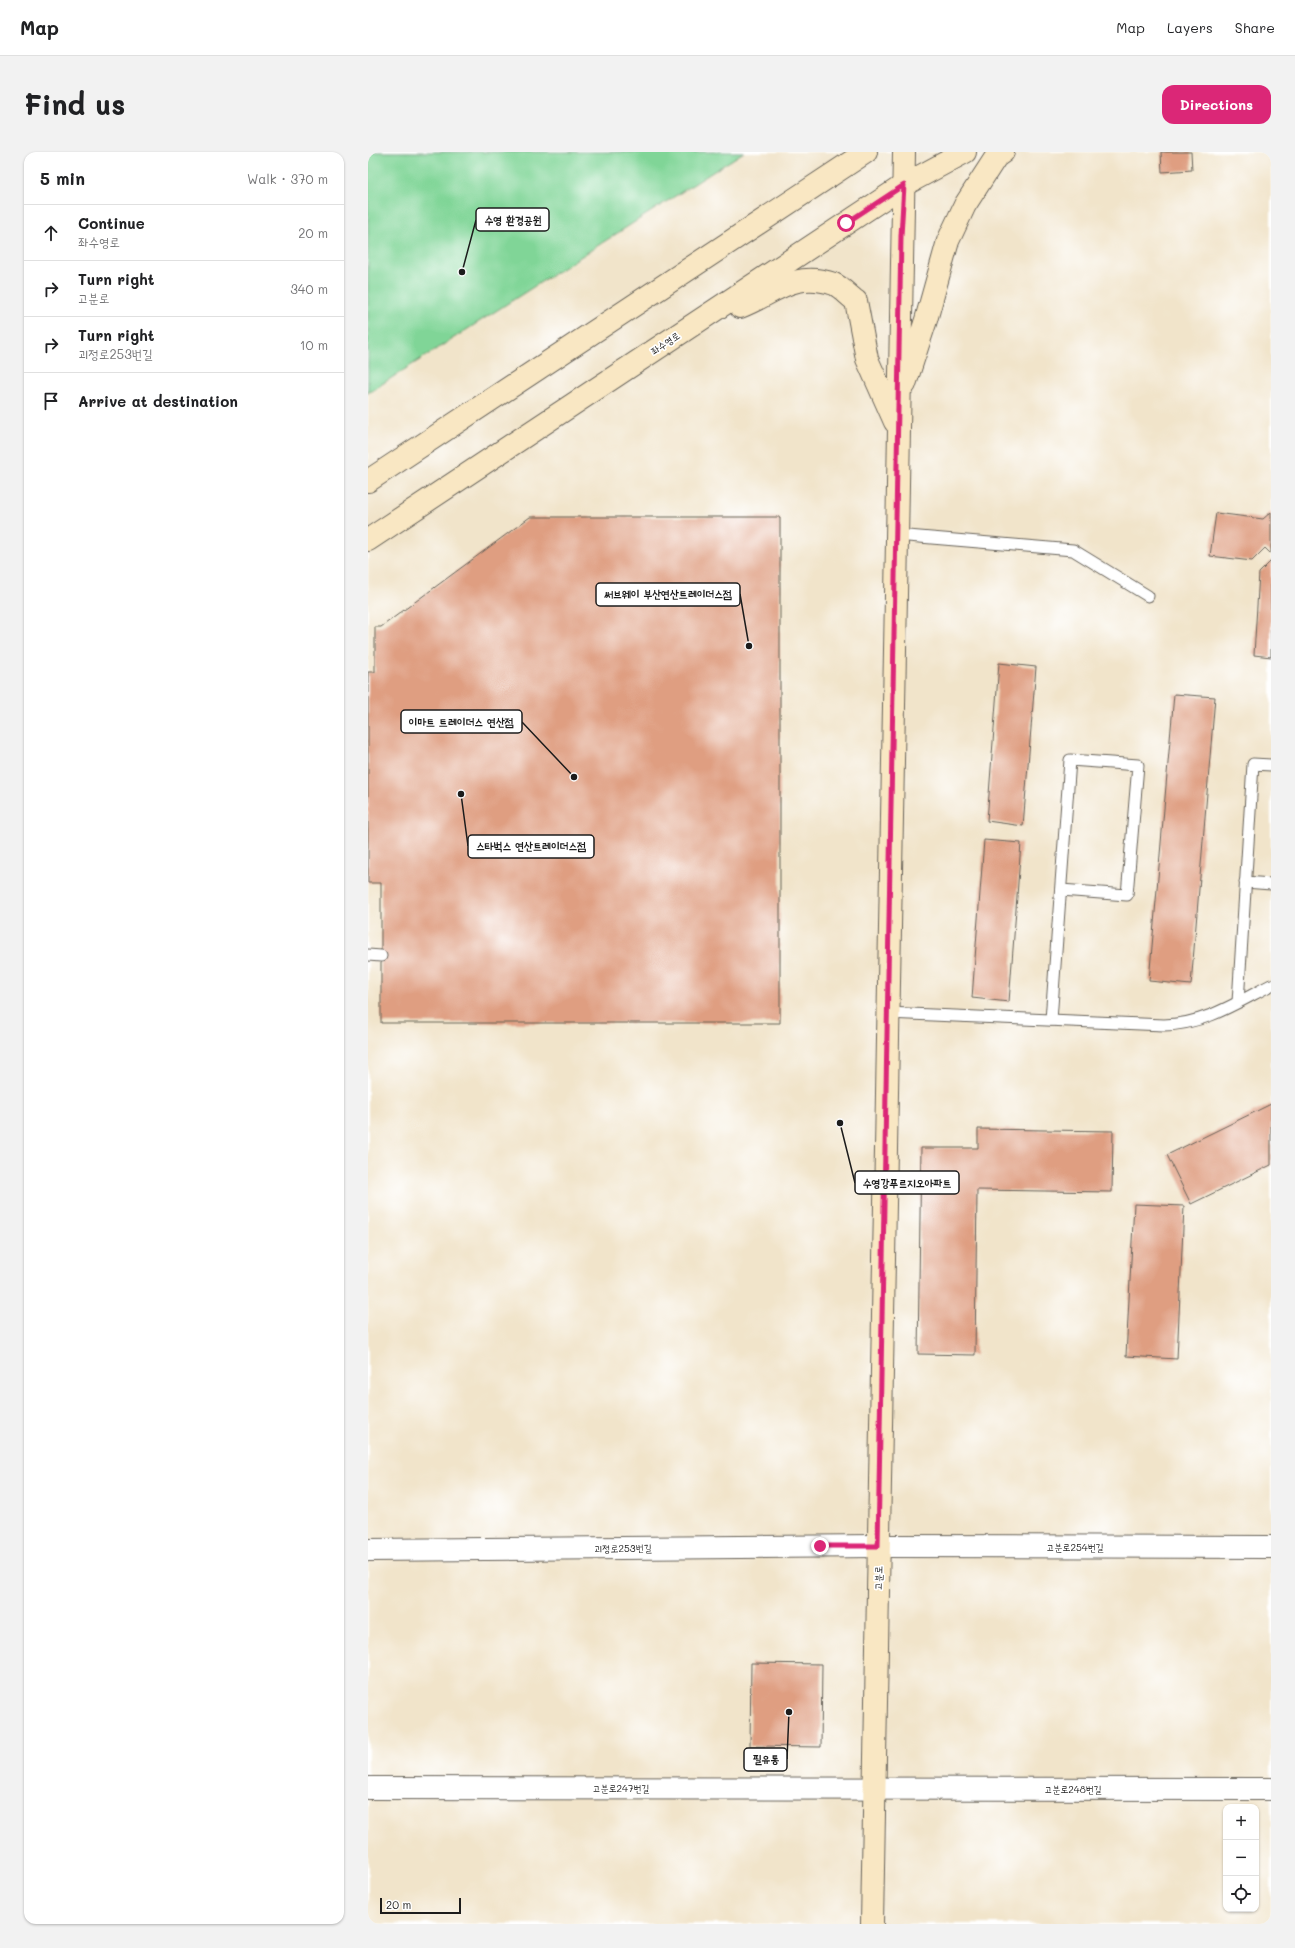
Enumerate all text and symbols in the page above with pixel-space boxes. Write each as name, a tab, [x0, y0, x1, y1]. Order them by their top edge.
text: Map	[20, 15, 59, 40]
text: Map	[1116, 18, 1145, 37]
text: Layers	[1167, 18, 1213, 37]
text: Share	[1235, 18, 1275, 37]
button: Directions	[1162, 85, 1271, 124]
text: Find us	[24, 86, 125, 122]
text: 5 min	[40, 167, 85, 189]
text: Walk · 370 m	[247, 170, 328, 187]
callout: 수영 환경공원	[476, 208, 549, 231]
text: 수영 환경공원	[484, 212, 542, 227]
text: Continue	[78, 213, 145, 233]
route start	[837, 214, 855, 232]
icon: ahead	[40, 222, 62, 244]
text: 20 m	[298, 224, 328, 241]
text: 좌수영로	[78, 233, 120, 250]
text: Turn right	[78, 269, 155, 289]
icon: right	[40, 278, 62, 300]
text: 340 m	[290, 280, 328, 297]
text: 고분로	[78, 289, 109, 306]
text: Turn right	[78, 325, 155, 345]
street label: 좌수영로	[648, 328, 682, 358]
icon: right	[40, 334, 62, 356]
text: 10 m	[300, 336, 328, 353]
text: 괴정로253번길	[78, 345, 153, 362]
icon: arrive	[40, 390, 62, 412]
text: Arrive at destination	[78, 391, 238, 411]
callout: 써브웨이 부산연산트레이더스점	[596, 583, 740, 606]
text: 써브웨이 부산연산트레이더스점	[604, 586, 732, 601]
callout: 이마트 트레이더스 연산점	[401, 710, 522, 733]
text: 이마트 트레이더스 연산점	[408, 714, 514, 729]
callout: 스타벅스 연산트레이더스점	[468, 835, 594, 858]
text: 스타벅스 연산트레이더스점	[476, 838, 586, 853]
callout: 수영강푸르지오아파트	[855, 1171, 959, 1194]
text: 수영강푸르지오아파트	[863, 1175, 951, 1190]
route end	[811, 1537, 829, 1555]
street label: 괴정로253번길	[594, 1540, 652, 1556]
street label: 고분로254번길	[1046, 1540, 1104, 1554]
street label: 고분로	[871, 1566, 885, 1590]
callout: 필유통	[744, 1748, 787, 1771]
text: 필유통	[753, 1751, 779, 1766]
street label: 고분로247번길	[592, 1781, 650, 1795]
street label: 고분로248번길	[1044, 1782, 1102, 1796]
map controls	[1223, 1804, 1259, 1912]
button: +	[1223, 1804, 1259, 1840]
button: −	[1223, 1840, 1259, 1876]
button: locate	[1223, 1876, 1259, 1912]
scale bar	[380, 1896, 461, 1915]
text: 20 m	[386, 1897, 411, 1912]

